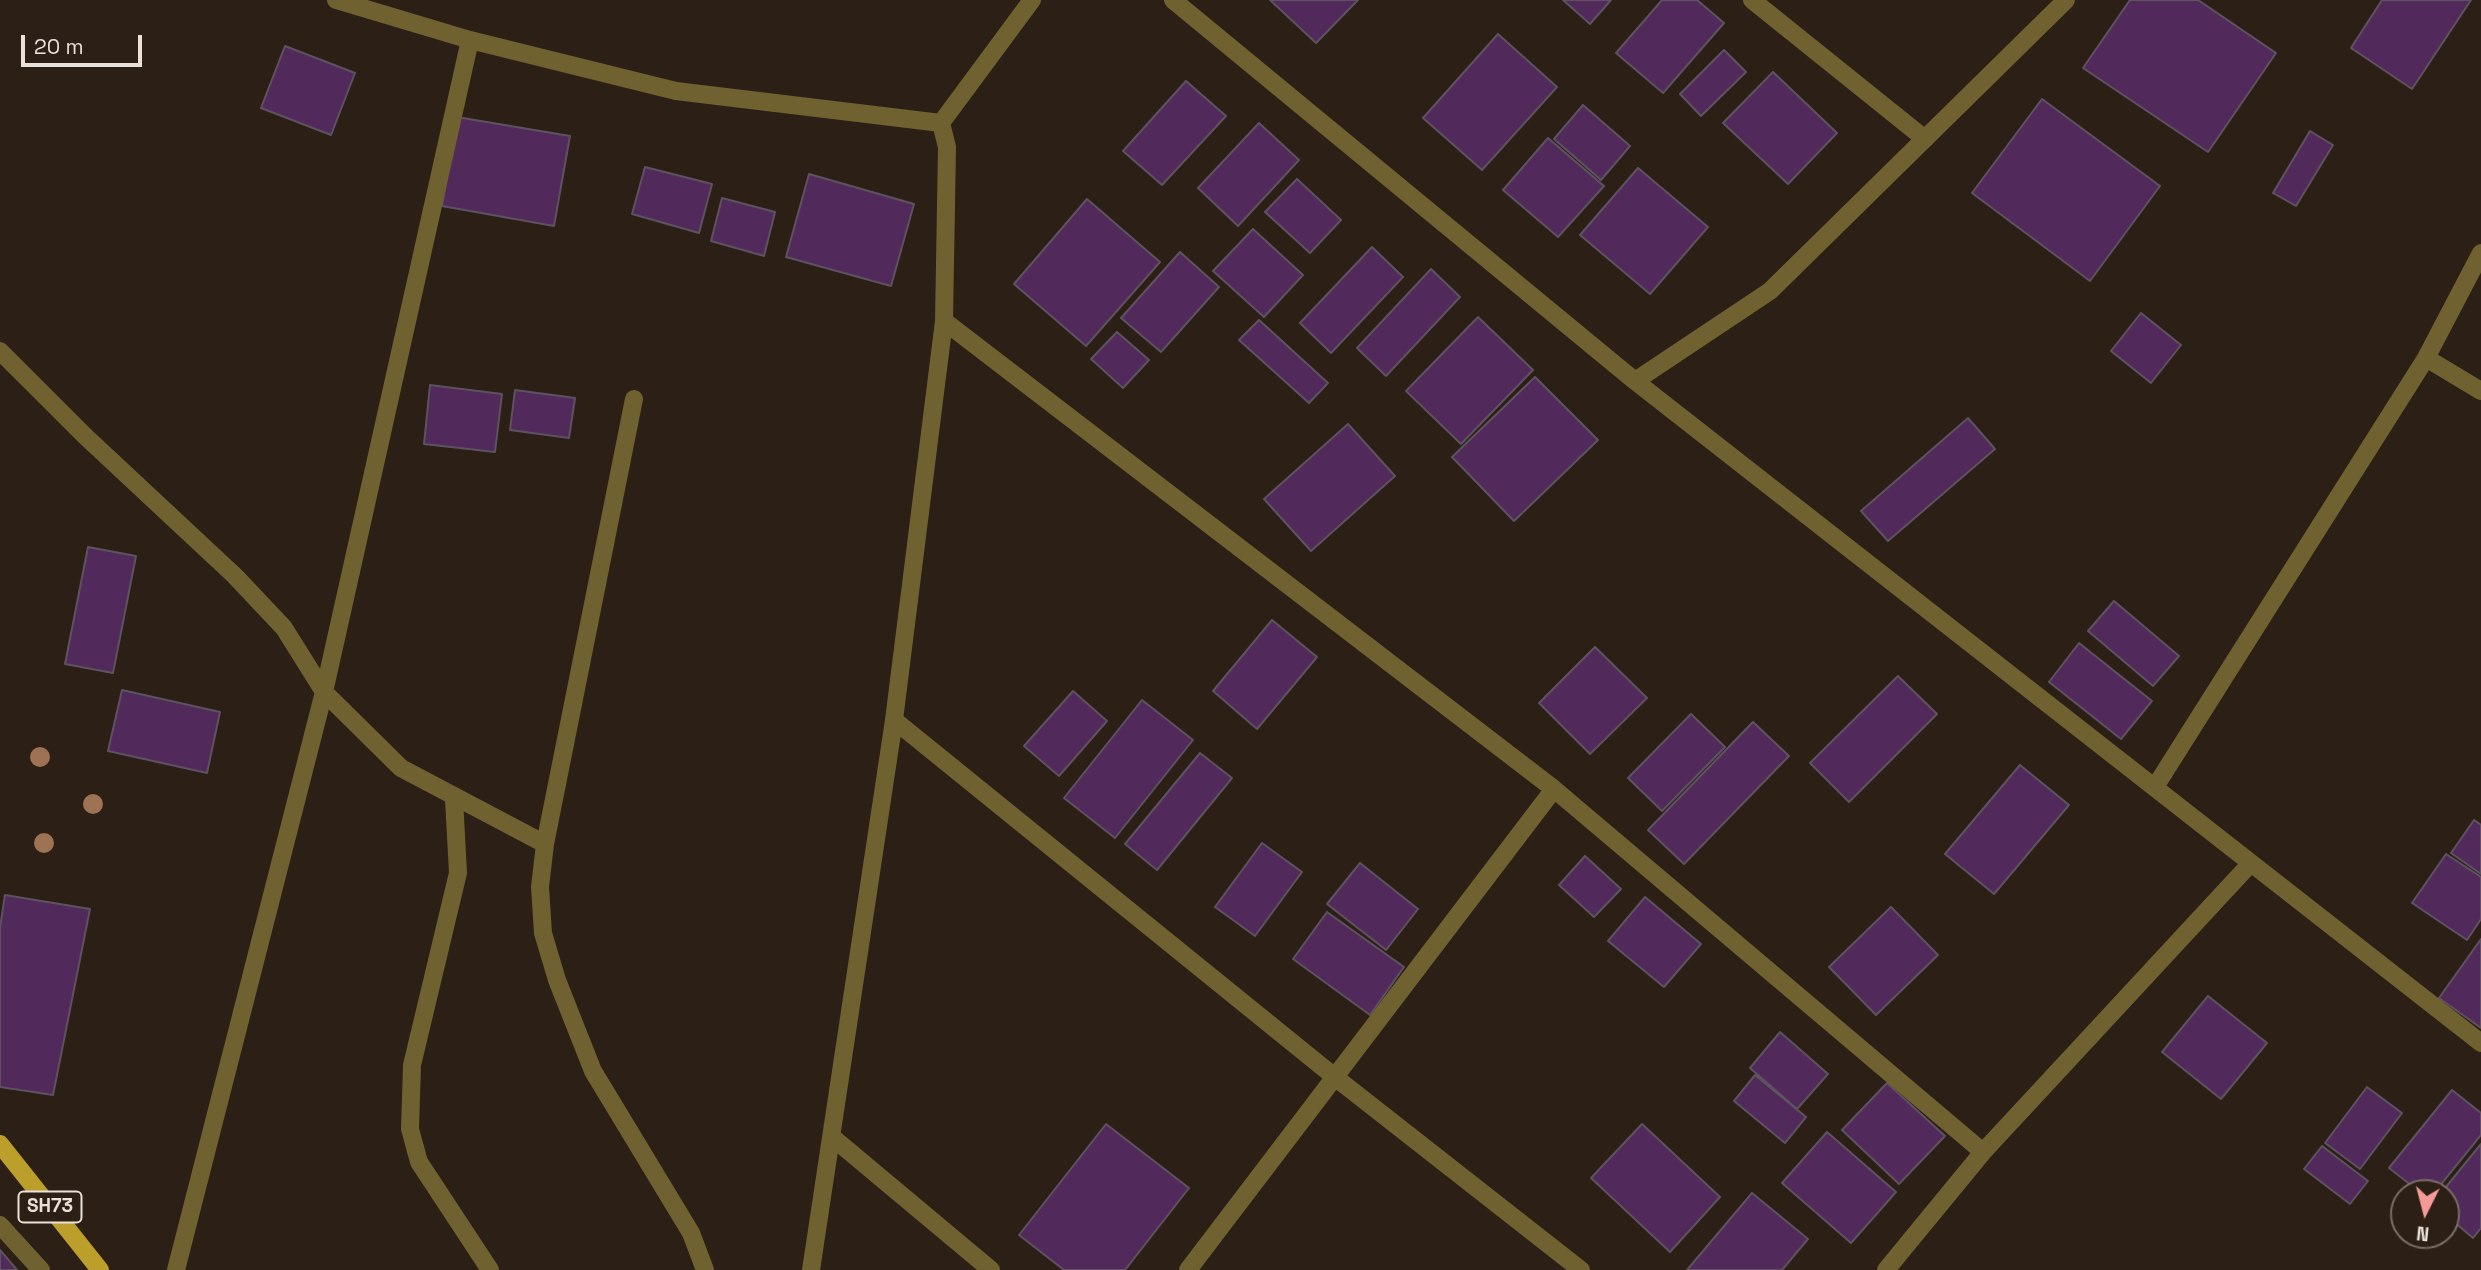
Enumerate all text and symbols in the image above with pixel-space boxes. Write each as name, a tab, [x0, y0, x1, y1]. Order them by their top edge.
scale bar	[24, 21, 145, 65]
text: 20 m	[34, 33, 84, 60]
north arrow	[2390, 1179, 2460, 1249]
road number: SH73	[19, 1191, 82, 1222]
text: N	[2415, 1220, 2431, 1246]

